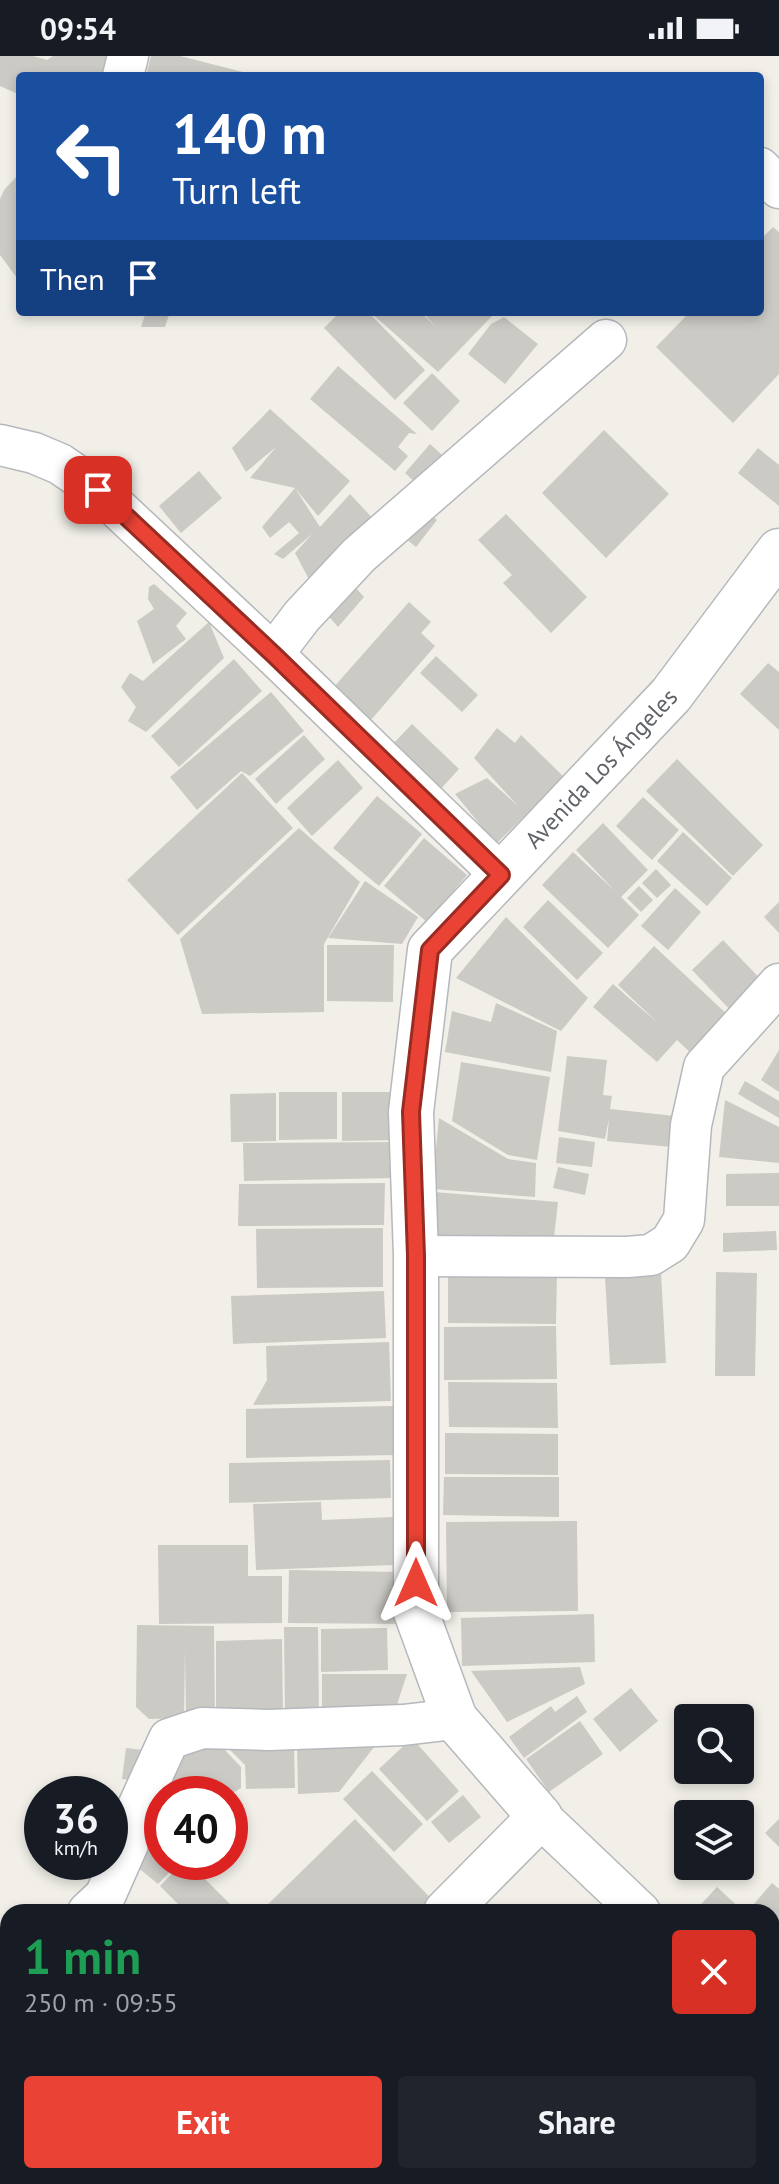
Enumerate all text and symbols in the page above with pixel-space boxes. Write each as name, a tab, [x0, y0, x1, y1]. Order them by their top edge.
text: 09:54	[40, 9, 116, 48]
text: 140 m	[172, 97, 327, 169]
icon: left	[40, 104, 144, 208]
text: Turn left	[172, 167, 301, 214]
icon: arrive	[121, 256, 165, 300]
text: Then	[40, 259, 105, 298]
pin	[64, 456, 132, 524]
icon: arrive	[76, 468, 120, 512]
street label: Avenida Los Ángeles	[518, 682, 684, 855]
position arrow	[374, 1541, 458, 1625]
map controls	[674, 1704, 754, 1880]
button: search	[674, 1704, 754, 1784]
speed limit sign: 40	[144, 1776, 248, 1880]
text: 36	[53, 1792, 99, 1844]
button: layers	[674, 1800, 754, 1880]
text: km/h	[54, 1835, 98, 1861]
text: 1 min	[24, 1925, 141, 1987]
button: close	[672, 1930, 756, 2014]
text: 250 m · 09:55	[24, 1986, 178, 2019]
button: Exit	[24, 2076, 382, 2168]
button: Share	[398, 2076, 756, 2168]

